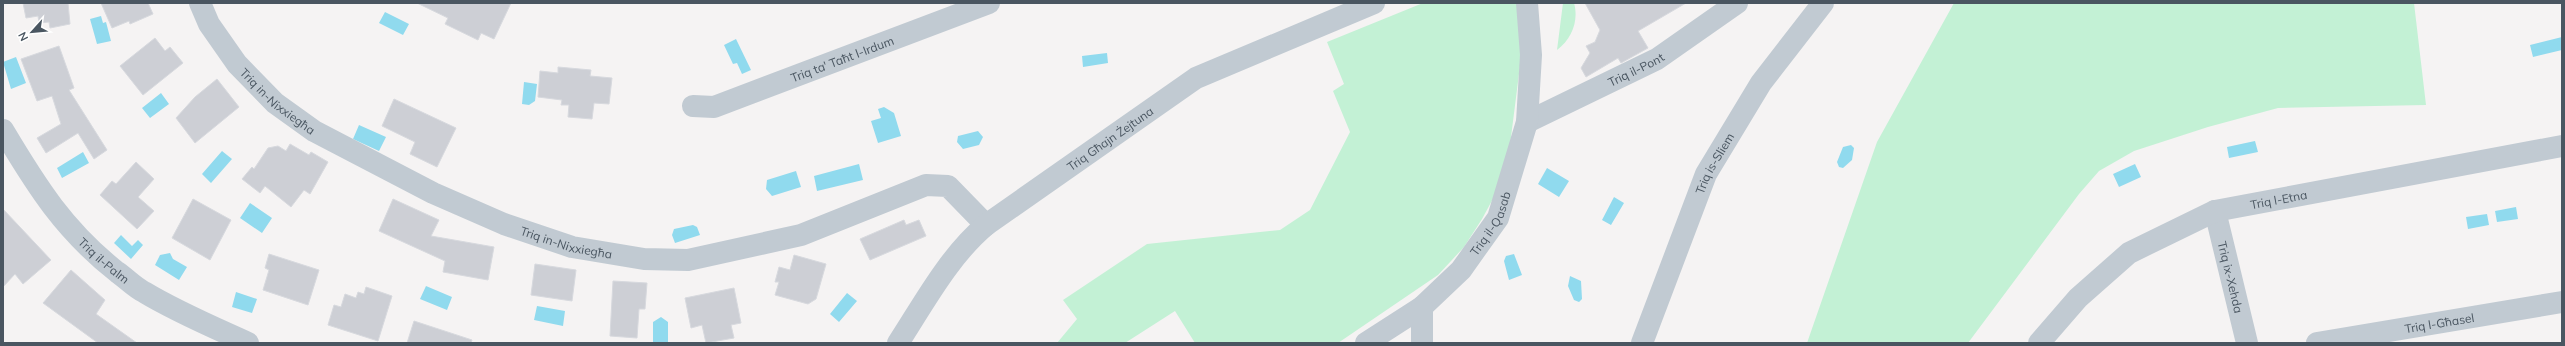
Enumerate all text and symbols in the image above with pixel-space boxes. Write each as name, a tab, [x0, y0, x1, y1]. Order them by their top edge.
north arrow	[12, 12, 52, 52]
text: N	[15, 30, 31, 43]
street label: Triq ta' Taħt l-Irdum	[788, 32, 896, 85]
street label: Triq il-Pont	[1605, 49, 1667, 89]
street label: Triq in-Nixxiegħa	[237, 65, 318, 137]
street label: Triq Għajn Żejtuna	[1064, 103, 1156, 174]
street label: Triq is-Sliem	[1692, 130, 1737, 196]
street label: Triq l-Etna	[2249, 186, 2308, 212]
street label: Triq il-Qasab	[1466, 189, 1513, 258]
street label: Triq in-Nixxiegħa	[519, 223, 613, 261]
street label: Triq il-Palm	[75, 234, 133, 286]
street label: Triq ix-Xehda	[2215, 240, 2247, 315]
street label: Triq l-Għasel	[2403, 309, 2475, 336]

